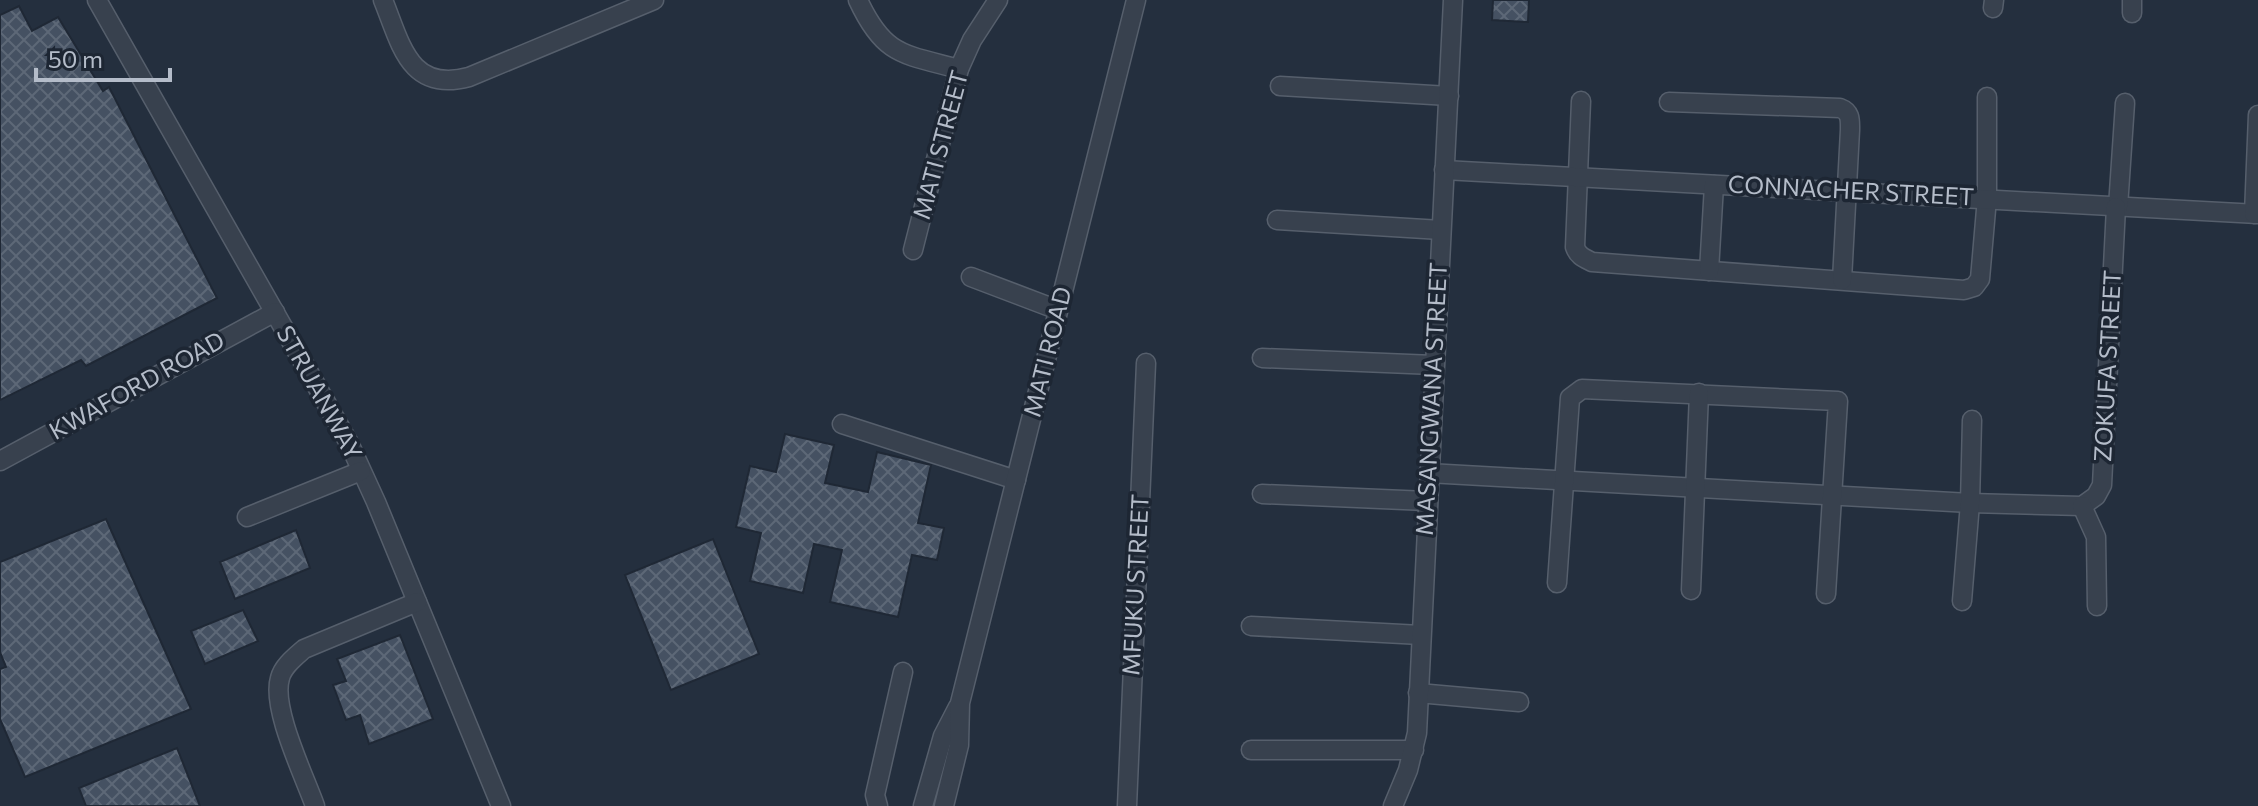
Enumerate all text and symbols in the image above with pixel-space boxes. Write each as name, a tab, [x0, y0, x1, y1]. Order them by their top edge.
scale bar	[36, 32, 170, 82]
text: 50 m	[48, 44, 103, 73]
street label: MATI STREET	[906, 67, 973, 222]
street label: CONNACHER STREET	[1727, 169, 1975, 210]
street label: MASANGWANA STREET	[1409, 262, 1452, 536]
street label: ZOKUFA STREET	[2087, 269, 2126, 463]
street label: MATI ROAD	[1016, 284, 1077, 420]
street label: STRUANWAY	[271, 320, 369, 465]
street label: KWAFORD ROAD	[44, 325, 229, 445]
street label: MFUKU STREET	[1115, 493, 1154, 676]

